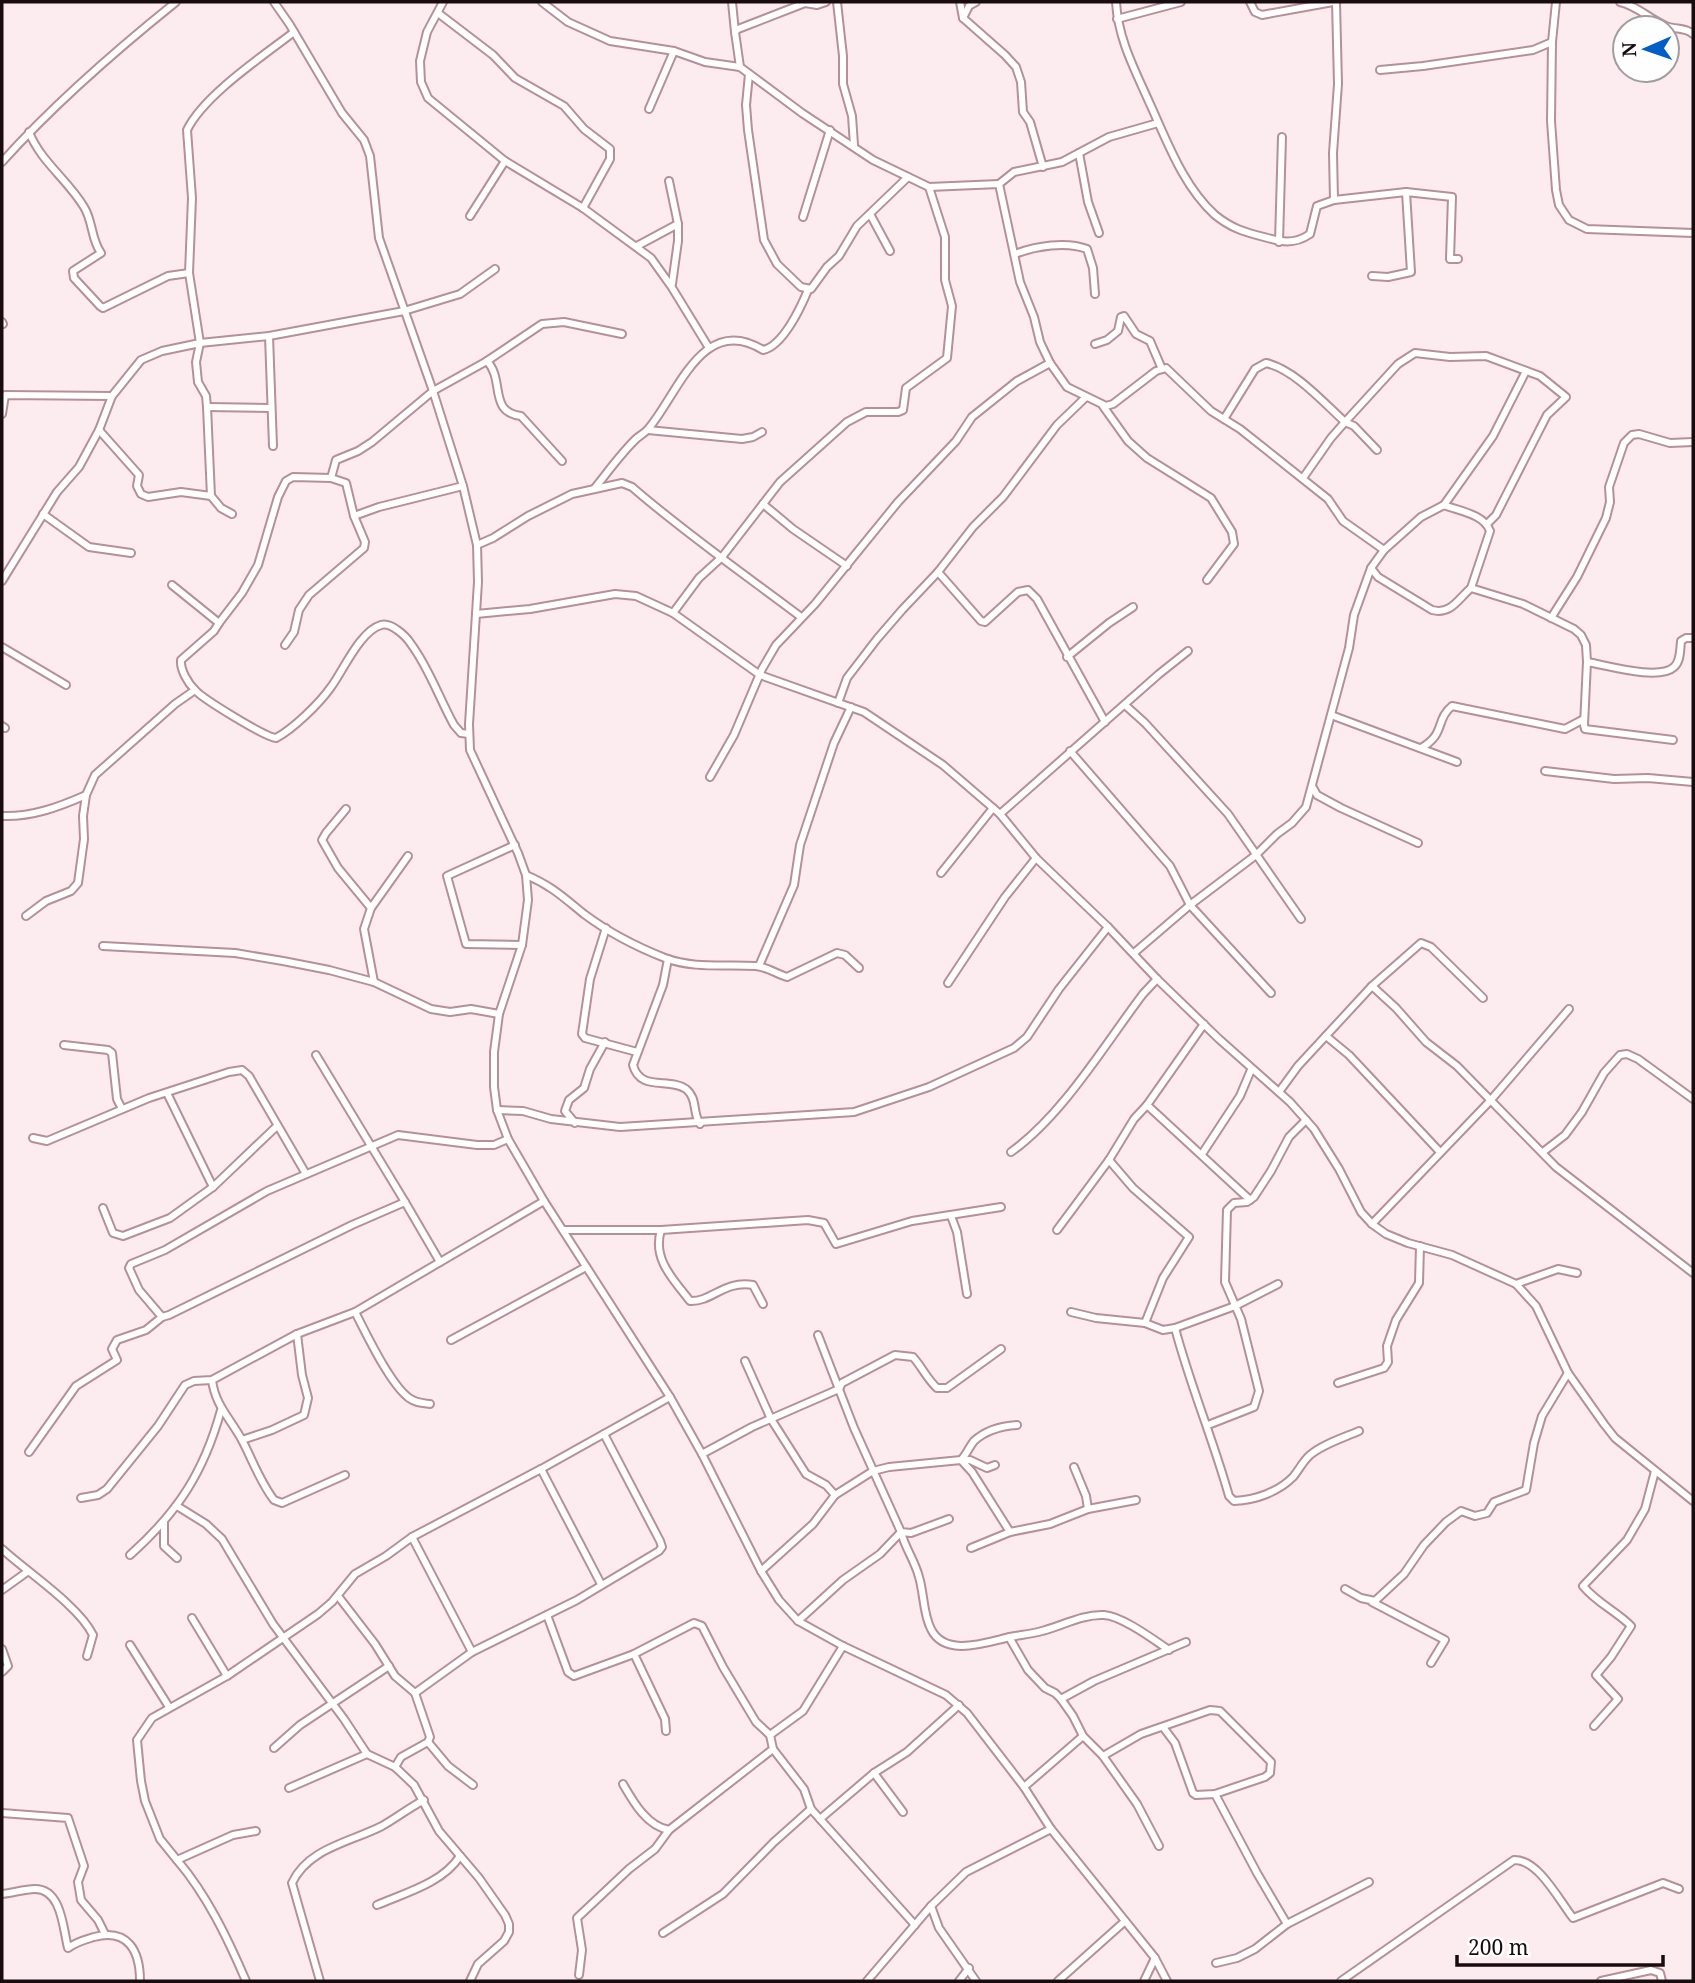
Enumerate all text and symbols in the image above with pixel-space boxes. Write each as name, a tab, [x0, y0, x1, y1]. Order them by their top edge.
north arrow	[1611, 14, 1681, 84]
text: N	[1616, 42, 1642, 58]
scale bar	[1457, 1924, 1664, 1968]
text: 200 m	[1468, 1933, 1529, 1961]

